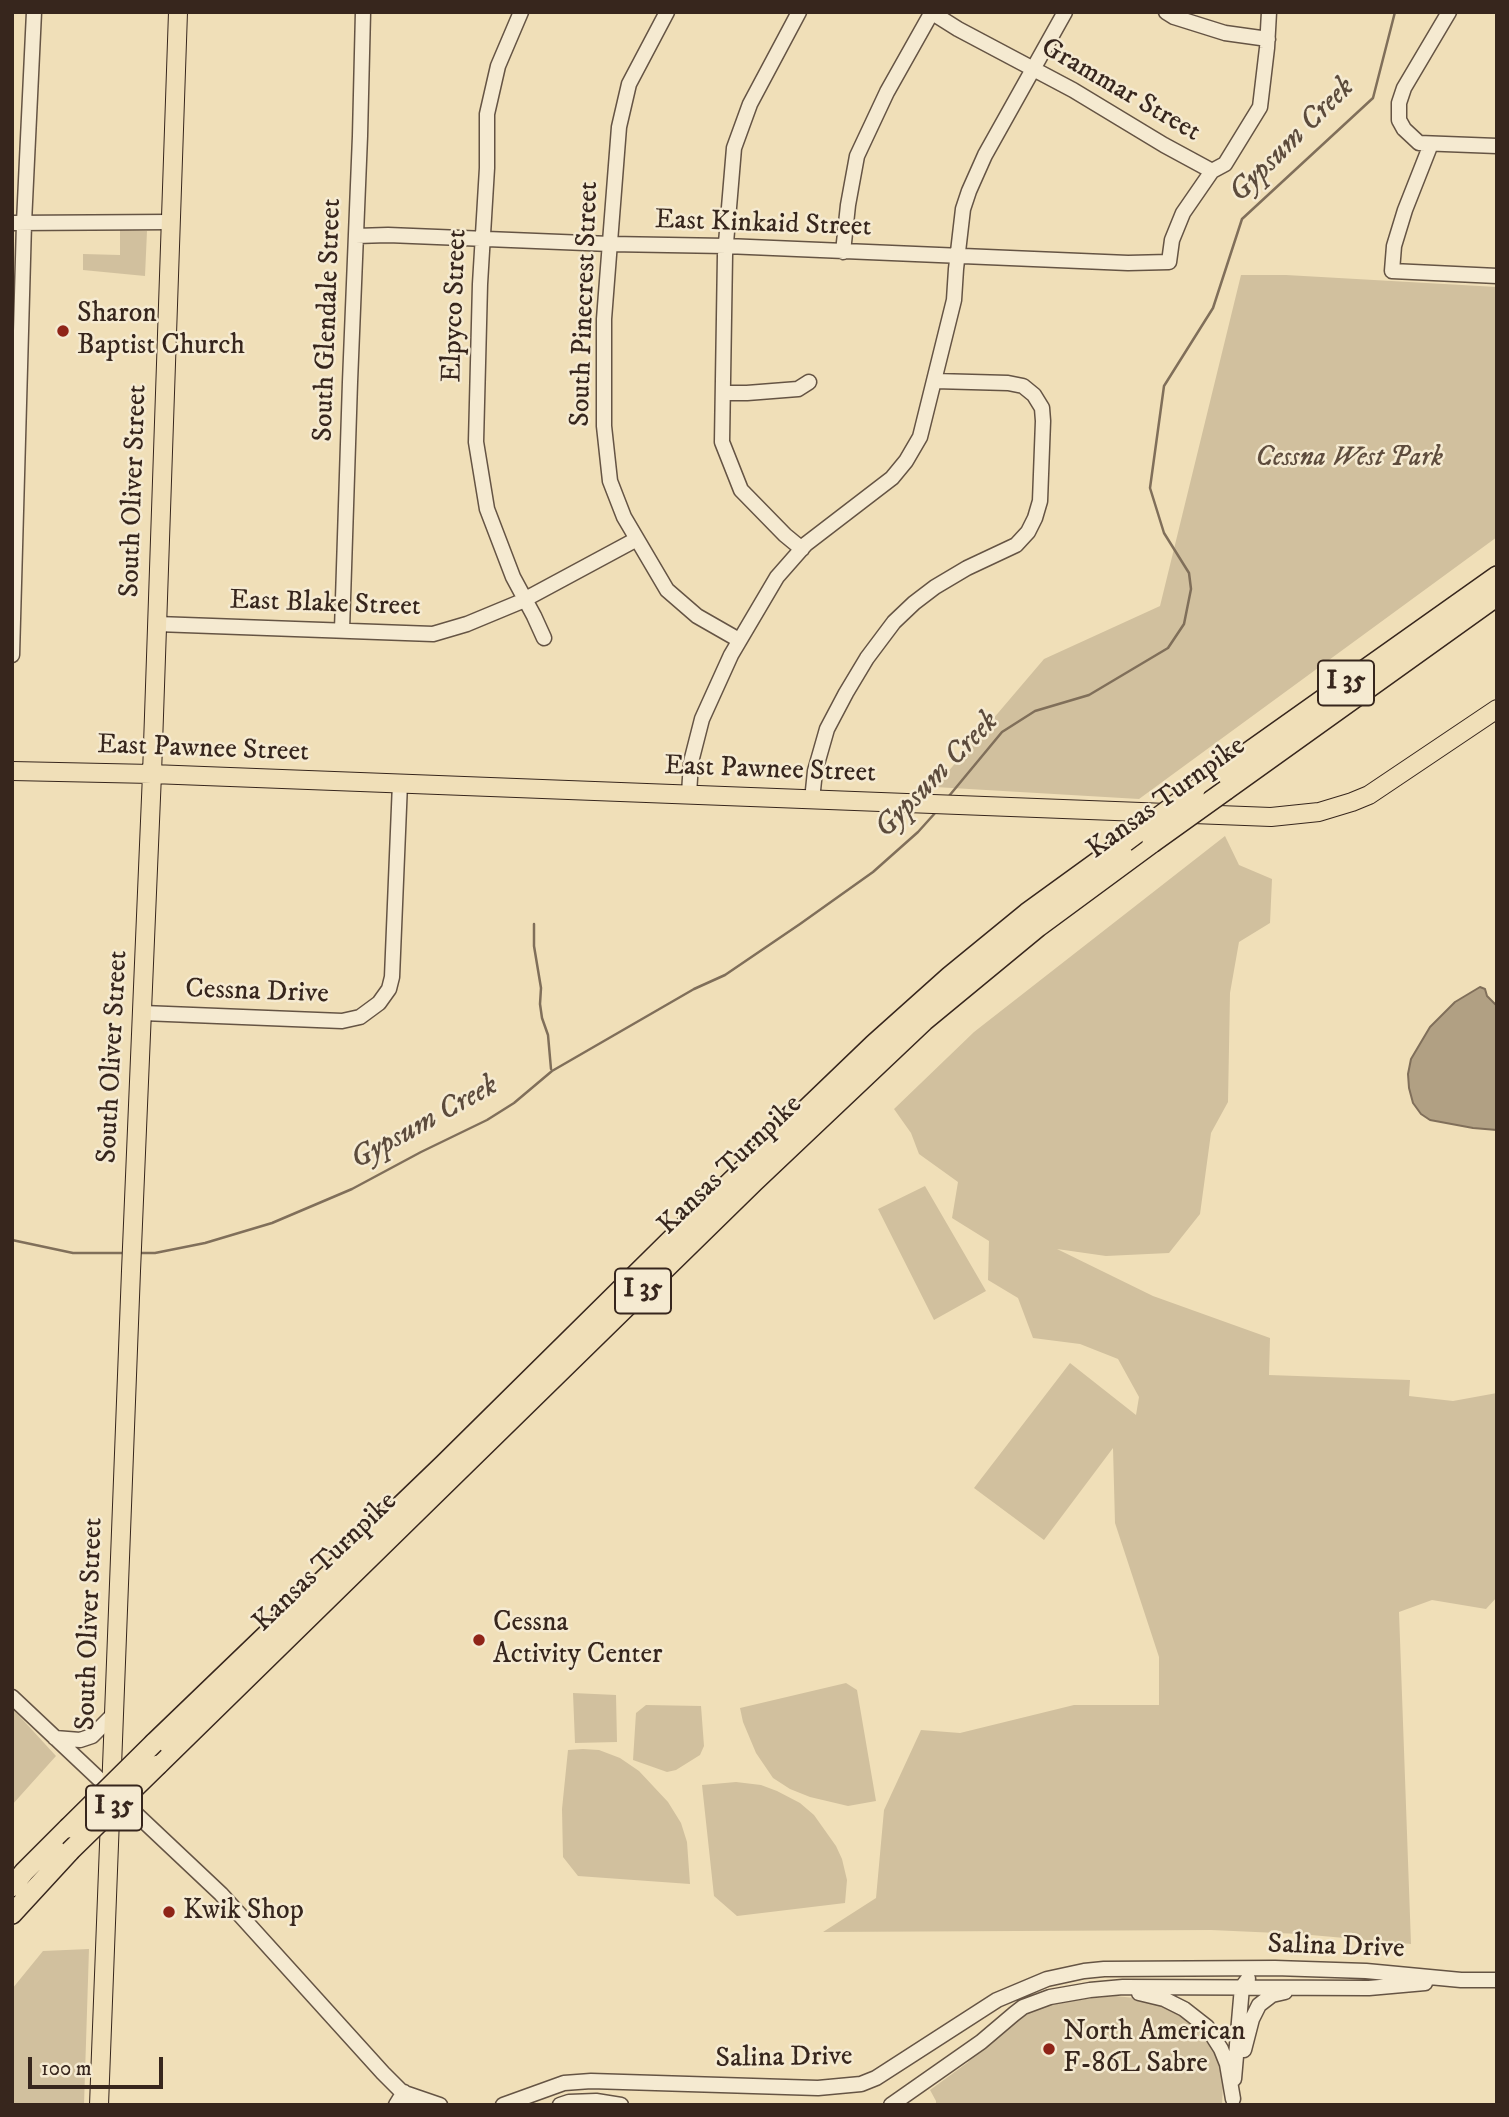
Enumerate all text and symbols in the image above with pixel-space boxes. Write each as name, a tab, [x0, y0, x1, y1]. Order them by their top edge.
street label: Grammar Street	[1034, 32, 1206, 150]
water label: Gypsum Creek	[1223, 71, 1363, 211]
street label: South Pinecrest Street	[565, 181, 607, 427]
street label: South Glendale Street	[308, 198, 350, 442]
street label: East Kinkaid Street	[654, 204, 872, 246]
street label: Elpyco Street	[437, 229, 475, 383]
place label: Sharon Baptist Church	[77, 298, 245, 364]
marker: Sharon Baptist Church	[55, 323, 71, 339]
street label: South Oliver Street	[114, 384, 156, 598]
park label: Cessna West Park	[1255, 442, 1443, 476]
street label: East Blake Street	[229, 585, 421, 625]
road number: I 35	[1318, 660, 1374, 706]
water label: Gypsum Creek	[869, 705, 1007, 847]
street label: East Pawnee Street	[97, 730, 309, 770]
street label: Kansas Turnpike	[1081, 730, 1253, 868]
street label: East Pawnee Street	[664, 751, 876, 791]
street label: South Oliver Street	[92, 950, 136, 1164]
street label: Cessna Drive	[185, 974, 329, 1012]
water label: Gypsum Creek	[345, 1069, 505, 1179]
street label: Kansas Turnpike	[652, 1089, 810, 1243]
road number: I 35	[615, 1268, 671, 1314]
street label: Kansas Turnpike	[247, 1486, 405, 1640]
street label: South Oliver Street	[70, 1517, 112, 1731]
place label: Cessna Activity Center	[493, 1607, 662, 1673]
marker: Cessna Activity Center	[471, 1632, 487, 1648]
road number: I 35	[86, 1786, 142, 1830]
place label: Kwik Shop	[183, 1895, 304, 1929]
marker: Kwik Shop	[161, 1904, 177, 1920]
street label: Salina Drive	[1267, 1929, 1405, 1967]
place label: North American F-86L Sabre	[1063, 2016, 1246, 2082]
street label: Salina Drive	[715, 2041, 853, 2077]
marker: North American F-86L Sabre	[1041, 2041, 1057, 2057]
scale bar	[32, 2044, 166, 2088]
text: 100 m	[41, 2056, 92, 2082]

